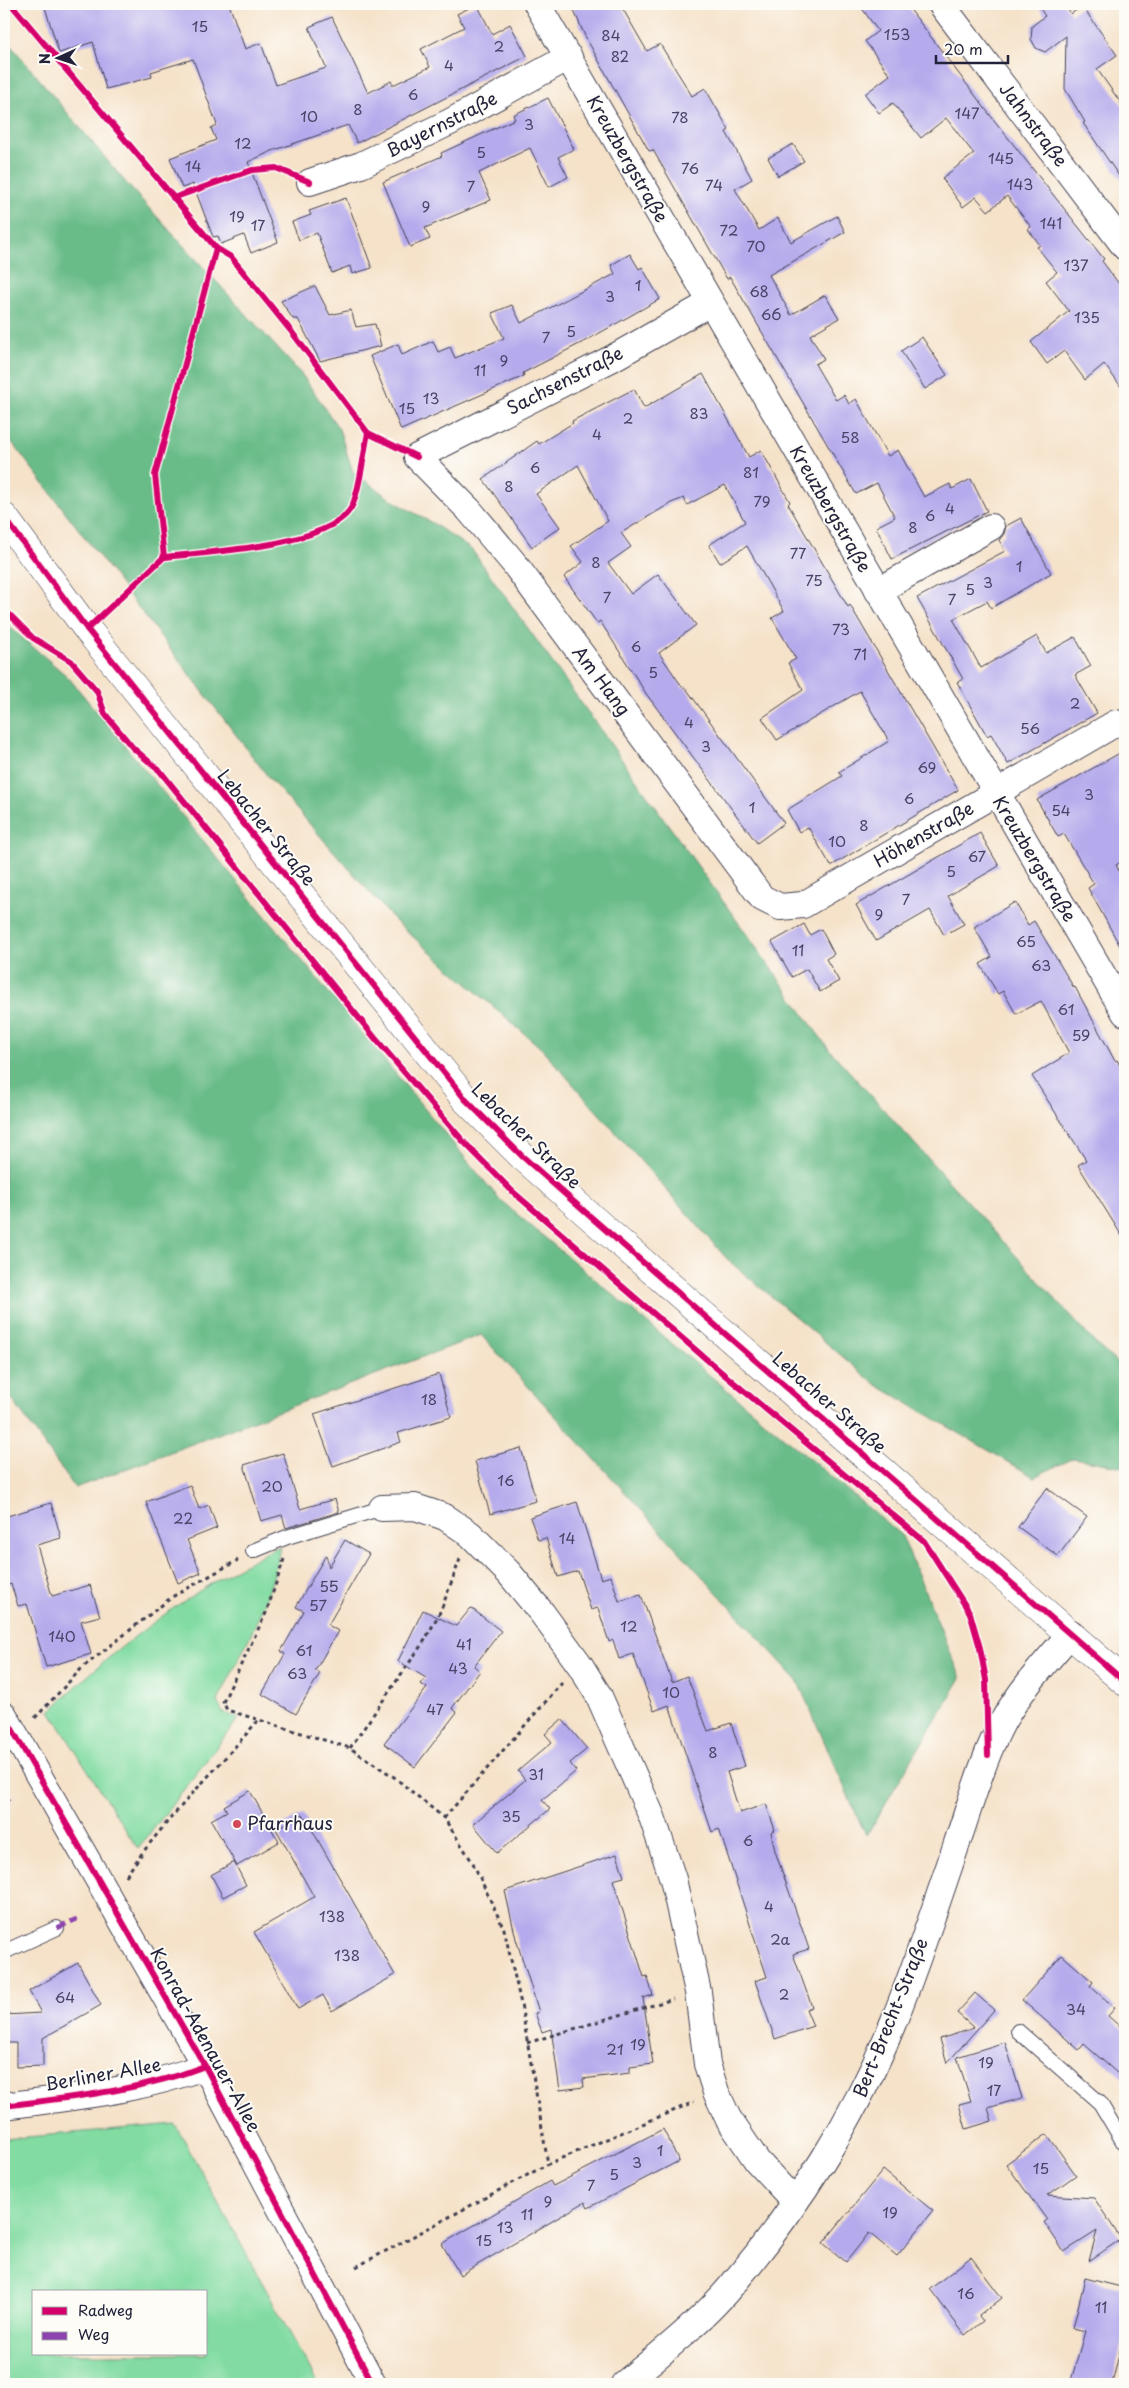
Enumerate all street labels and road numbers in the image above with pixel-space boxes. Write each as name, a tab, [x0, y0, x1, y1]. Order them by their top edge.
street label: Jahnstraße	[994, 76, 1075, 172]
street label: Bayernstraße	[381, 84, 502, 163]
street label: Kreuzbergstraße	[581, 90, 676, 227]
street label: Sachsenstraße	[501, 339, 627, 421]
street label: Kreuzbergstraße	[784, 440, 879, 577]
street label: Am Hang	[567, 639, 638, 721]
street label: Lebacher Straße	[212, 763, 323, 891]
street label: Kreuzbergstraße	[987, 790, 1084, 927]
street label: Höhenstraße	[868, 794, 978, 873]
street label: Lebacher Straße	[466, 1075, 588, 1194]
street label: Lebacher Straße	[767, 1345, 893, 1459]
street label: Bert-Brecht-Straße	[845, 1934, 934, 2101]
street label: Konrad-Adenauer-Allee	[144, 1942, 268, 2137]
street label: Berliner Allee	[43, 2050, 163, 2097]

